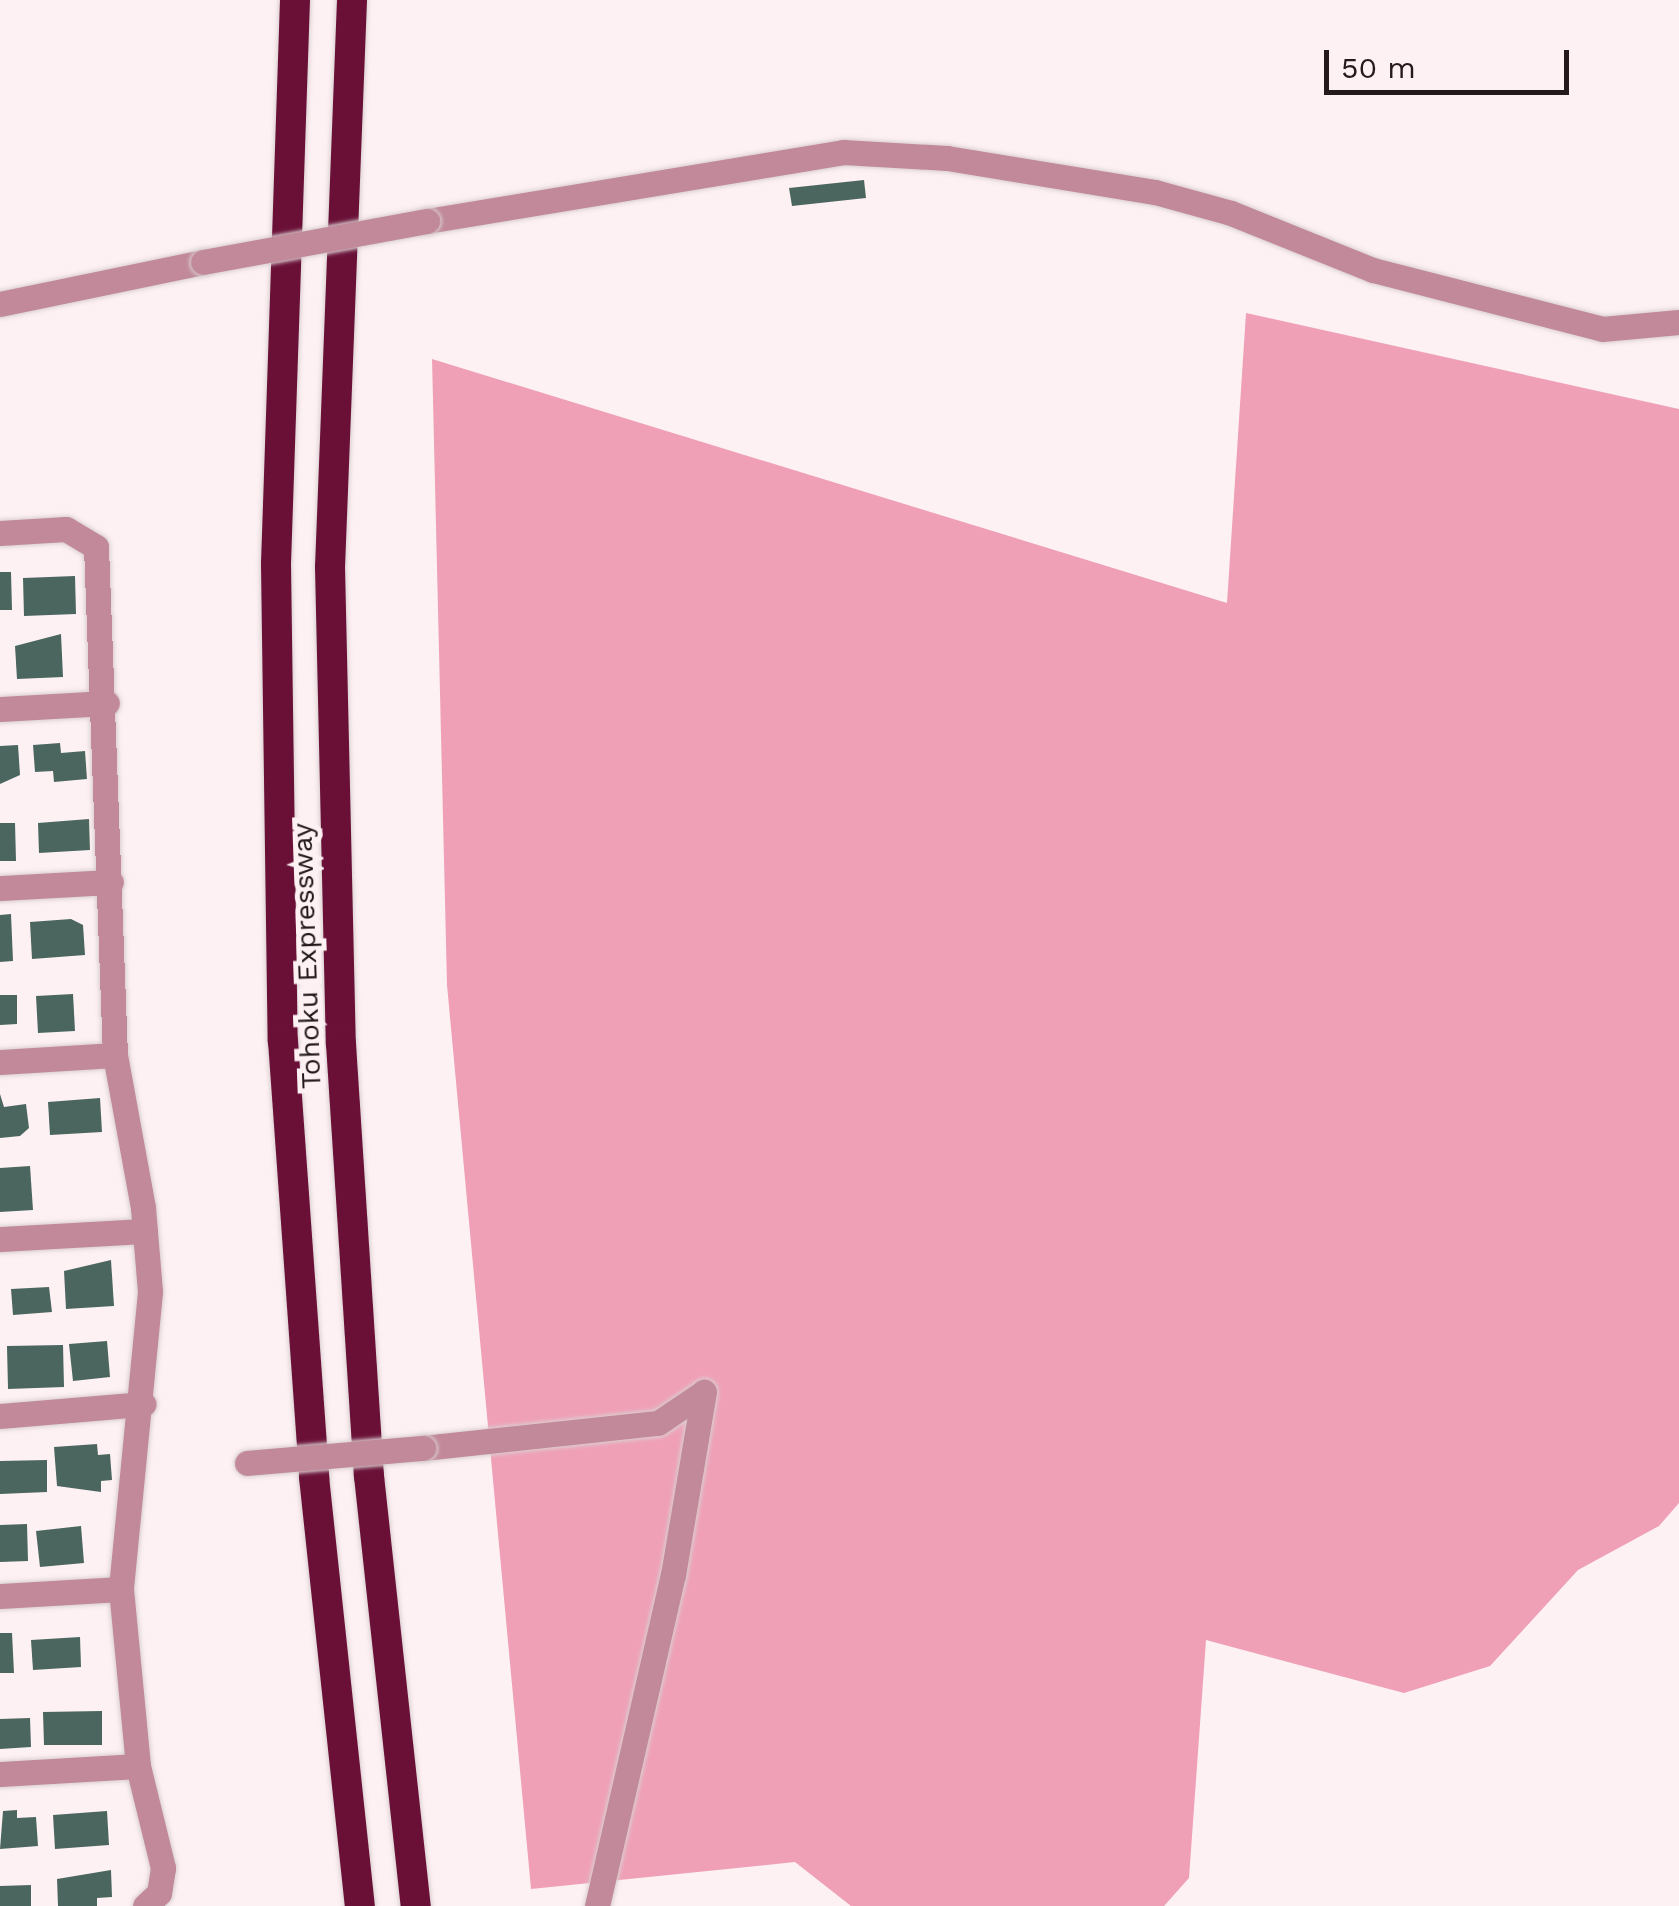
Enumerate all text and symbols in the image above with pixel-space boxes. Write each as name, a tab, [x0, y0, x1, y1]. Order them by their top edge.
scale bar	[1329, 30, 1574, 92]
text: 50 m	[1341, 50, 1416, 85]
street label: Tohoku Expressway	[286, 822, 328, 1090]

